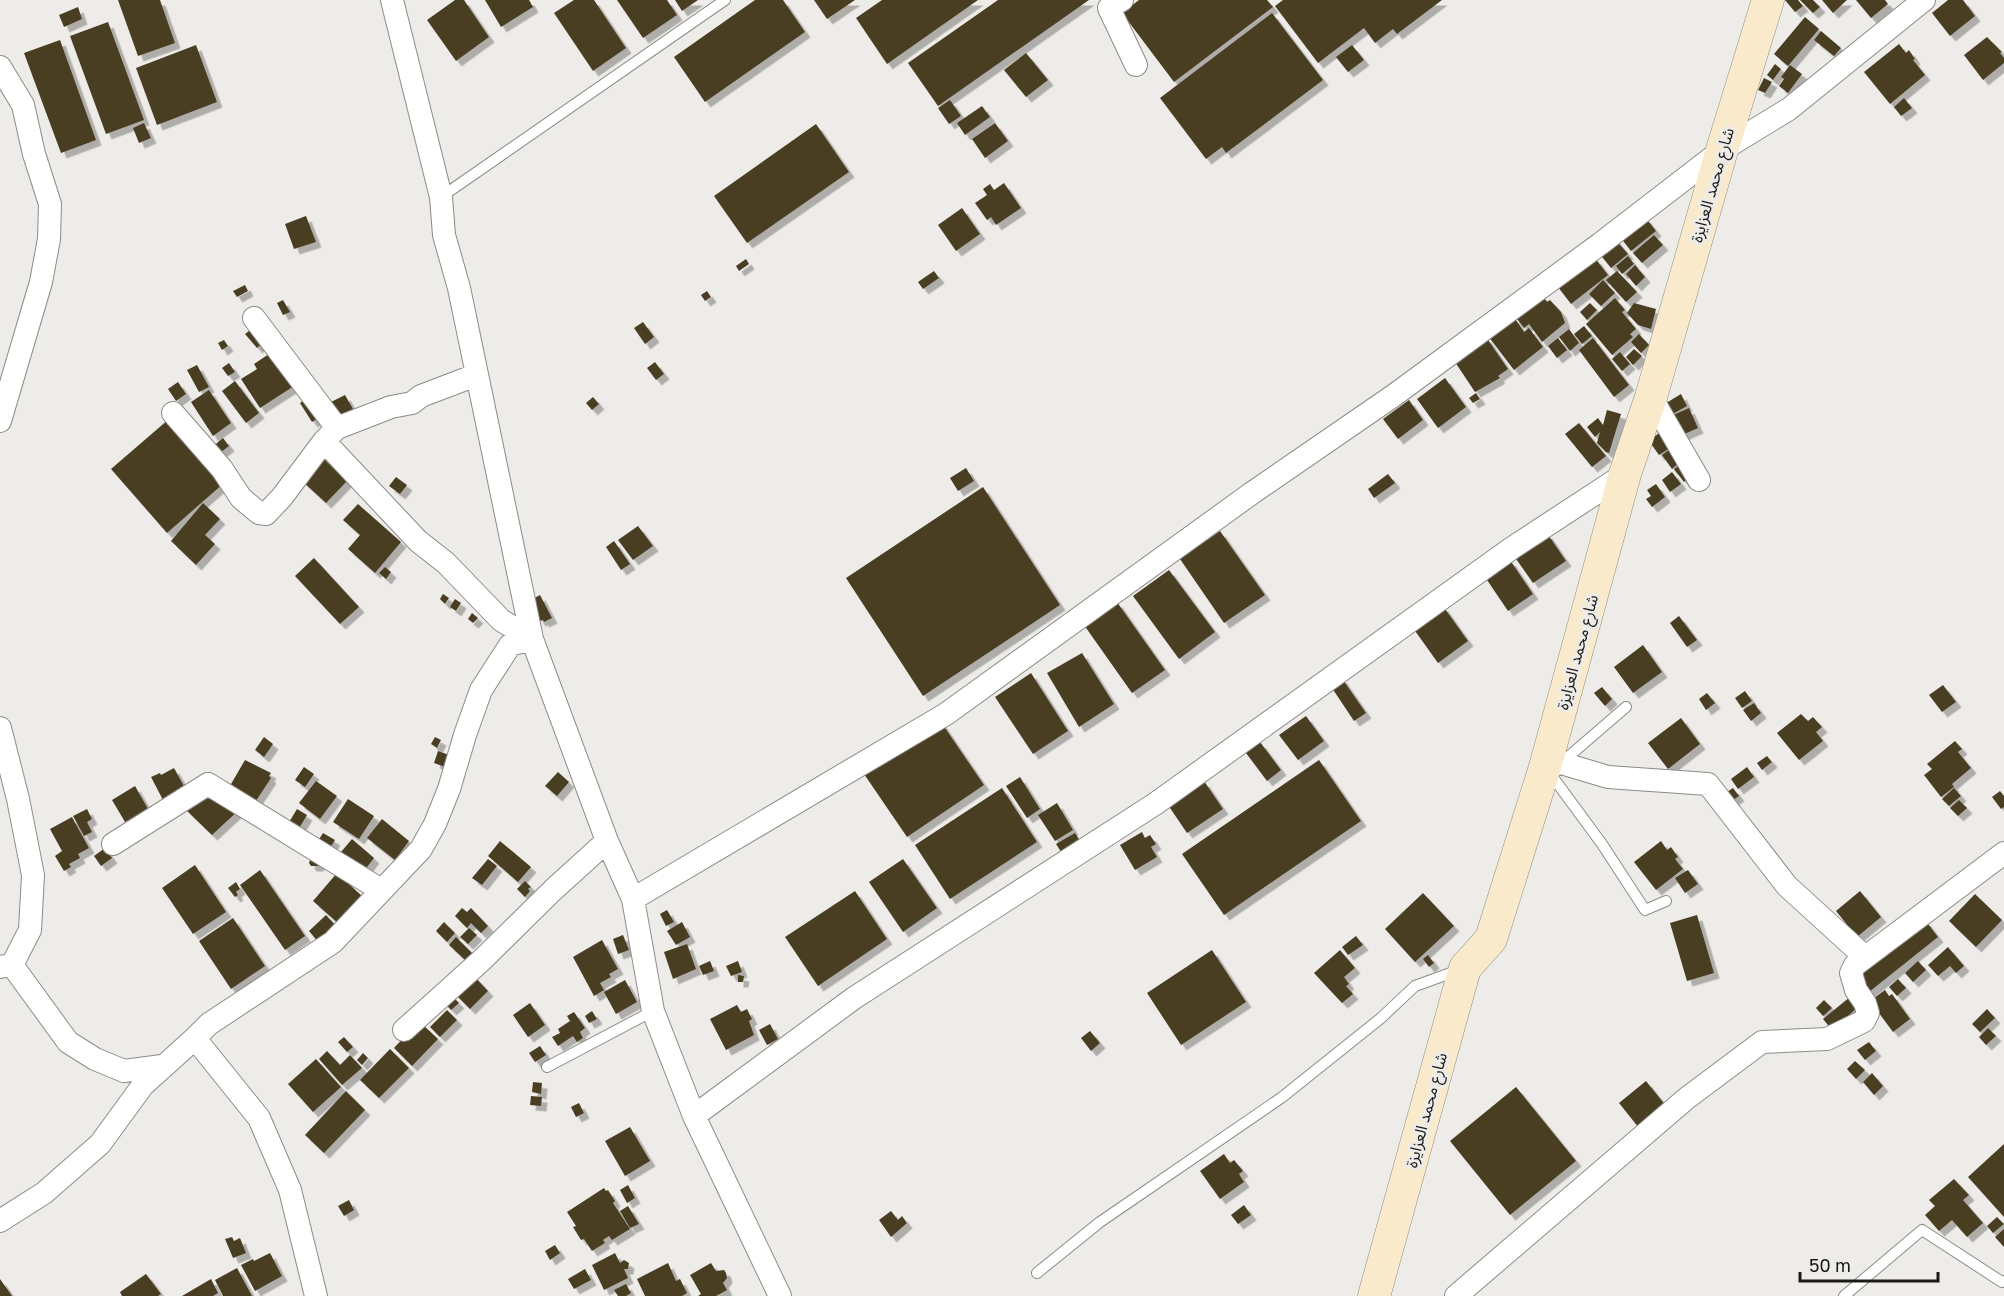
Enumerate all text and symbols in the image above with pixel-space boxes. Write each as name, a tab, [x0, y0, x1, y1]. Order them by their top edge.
street label: شارع محمد العزايزة	[1686, 125, 1741, 246]
street label: شارع محمد العزايزة	[1552, 592, 1605, 713]
street label: شارع محمد العزايزة	[1401, 1050, 1454, 1171]
scale bar	[1800, 1245, 1938, 1283]
text: 50 m	[1809, 1254, 1851, 1276]

